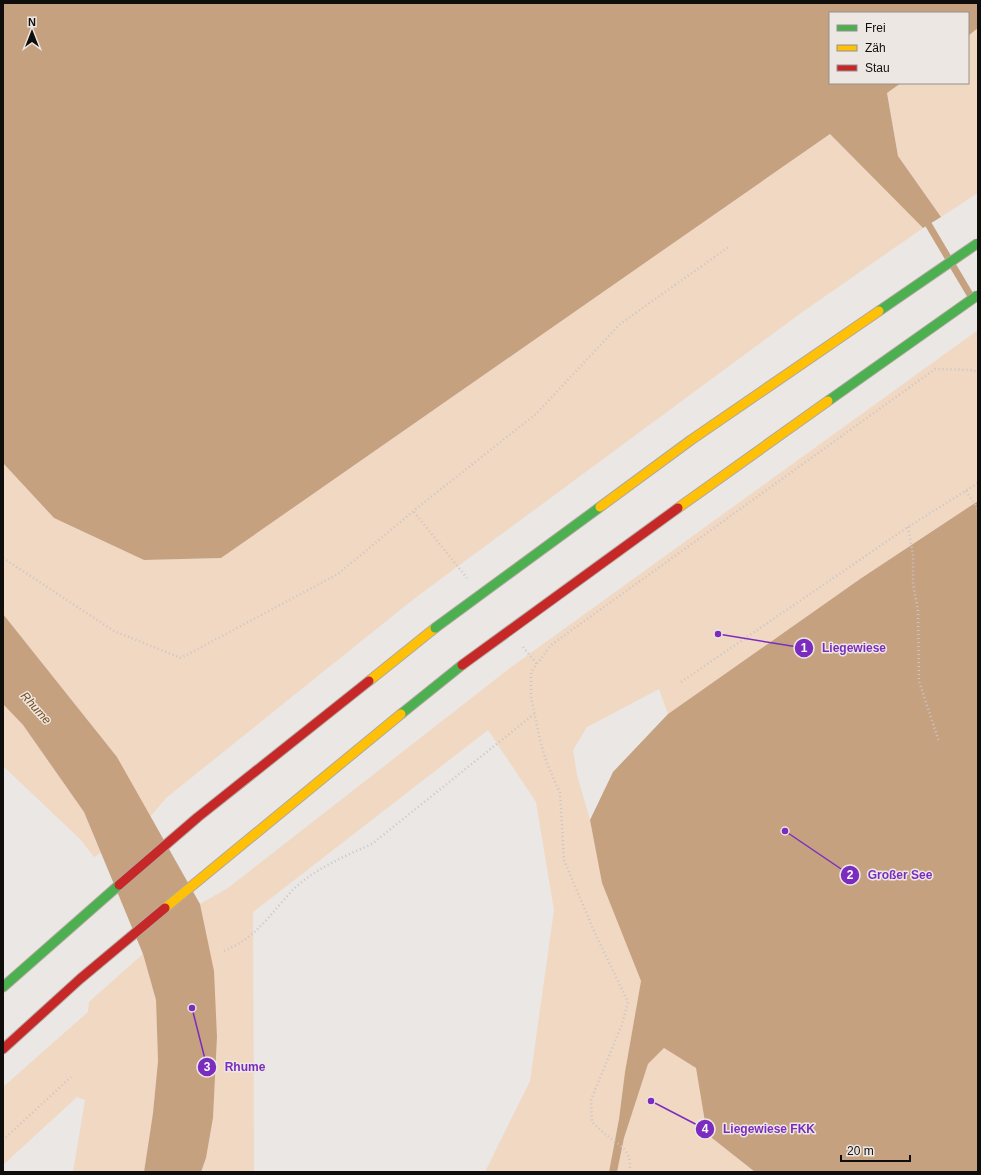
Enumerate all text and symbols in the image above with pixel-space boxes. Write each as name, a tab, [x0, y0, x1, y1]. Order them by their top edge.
north arrow	[12, 12, 52, 52]
legend	[829, 12, 969, 84]
text: N	[28, 16, 36, 28]
text: Frei	[865, 21, 886, 35]
text: Zäh	[865, 41, 886, 55]
text: Stau	[865, 61, 890, 75]
callout: Liegewiese	[794, 636, 894, 660]
text: 1	[801, 641, 808, 655]
text: Liegewiese	[822, 641, 886, 655]
water label: Rhume	[18, 689, 54, 727]
callout: Großer See	[840, 863, 940, 887]
text: 2	[847, 868, 854, 882]
text: Großer See	[868, 868, 933, 882]
callout: Rhume	[197, 1055, 274, 1079]
text: 3	[204, 1060, 211, 1074]
text: Rhume	[225, 1060, 266, 1074]
callout: Liegewiese FKK	[695, 1117, 823, 1141]
text: 4	[702, 1122, 709, 1136]
text: Liegewiese FKK	[723, 1122, 815, 1136]
scale bar	[841, 1137, 910, 1163]
text: 20 m	[847, 1144, 874, 1158]

